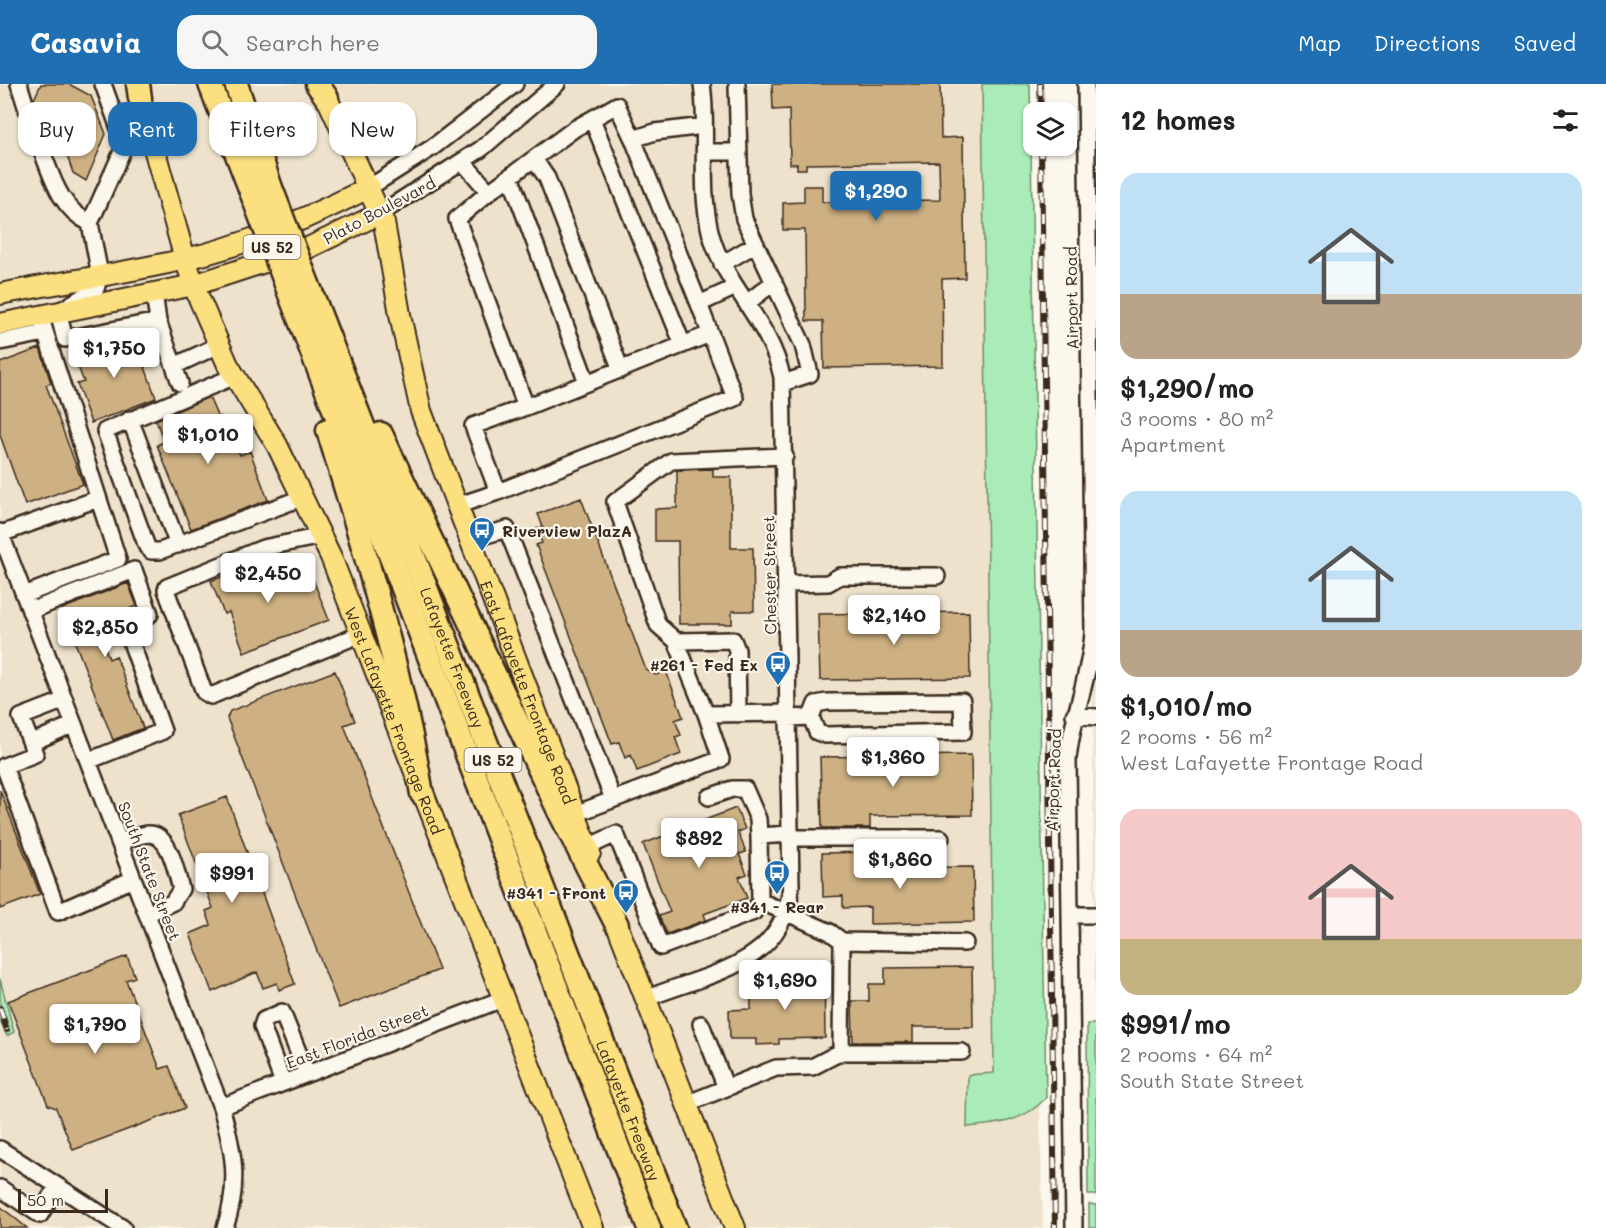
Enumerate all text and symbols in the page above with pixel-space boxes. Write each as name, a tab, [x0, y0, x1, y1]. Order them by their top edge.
search box	[177, 15, 597, 69]
text: Casavia	[30, 24, 141, 60]
icon: search	[198, 26, 231, 59]
text: Search here	[246, 28, 380, 57]
text: Map	[1298, 29, 1341, 56]
text: Directions	[1374, 29, 1481, 56]
text: Saved	[1514, 29, 1576, 56]
chip: Buy	[18, 102, 96, 156]
chip: Rent	[108, 102, 197, 156]
chip: Filters	[209, 102, 317, 156]
chip: New	[329, 102, 416, 156]
map controls	[1023, 102, 1077, 156]
button: layers	[1023, 102, 1077, 156]
text: 12 homes	[1120, 103, 1236, 137]
icon: filters	[1549, 104, 1582, 137]
pin: $1,290	[827, 171, 925, 222]
street label: Plato Boulevard	[319, 172, 439, 248]
text: $1,290	[844, 177, 908, 203]
icon: home	[1297, 212, 1405, 320]
road number: US 52	[244, 235, 300, 259]
street label: Airport Road	[1060, 246, 1082, 350]
pin: $1,750	[65, 328, 163, 379]
text: $1,750	[82, 334, 146, 360]
text: $1,290/mo	[1120, 371, 1254, 405]
text: 3 rooms · 80 m²	[1120, 405, 1273, 431]
pin: $1,010	[159, 414, 257, 465]
text: $1,010	[177, 420, 239, 446]
text: Apartment	[1120, 431, 1226, 457]
bus stop icon: Riverview PlazA	[467, 515, 497, 553]
street label: Chester Street	[757, 515, 781, 635]
place label: Riverview PlazA	[502, 520, 632, 541]
icon: home	[1297, 530, 1405, 638]
pin: $2,450	[219, 553, 317, 604]
text: $2,450	[235, 559, 301, 585]
street label: East Lafayette Frontage Road	[476, 577, 581, 807]
street label: Lafayette Freeway	[416, 584, 490, 731]
pin: $2,140	[845, 595, 943, 646]
text: $2,140	[862, 601, 926, 627]
street label: West Lafayette Frontage Road	[341, 603, 449, 837]
pin: $2,850	[56, 607, 154, 658]
text: $2,850	[72, 613, 138, 639]
bus stop icon: #261 - Fed Ex	[763, 649, 793, 687]
place label: #261 - Fed Ex	[650, 654, 758, 675]
text: $1,010/mo	[1120, 689, 1252, 723]
text: 2 rooms · 56 m²	[1120, 723, 1272, 749]
street label: Airport Road	[1041, 728, 1065, 832]
pin: $1,360	[844, 737, 942, 788]
text: $1,360	[861, 743, 925, 769]
road number: US 52	[464, 748, 522, 772]
text: West Lafayette Frontage Road	[1120, 749, 1423, 775]
street label: South State Street	[114, 798, 186, 944]
pin: $892	[663, 818, 735, 869]
text: $892	[675, 824, 723, 850]
pin: $1,860	[851, 839, 949, 890]
text: $1,860	[868, 845, 932, 871]
icon: home	[1297, 848, 1405, 956]
pin: $991	[196, 853, 268, 904]
bus stop icon: #341 - Rear	[762, 858, 792, 896]
text: $991	[209, 859, 255, 885]
bus stop icon: #341 - Front	[611, 877, 641, 915]
place label: #341 - Front	[506, 882, 606, 903]
place label: #341 - Rear	[730, 896, 824, 917]
pin: $1,690	[736, 960, 834, 1011]
text: $1,690	[753, 966, 817, 992]
street label: East Florida Street	[283, 999, 431, 1073]
pin: $1,790	[46, 1004, 144, 1055]
text: $991/mo	[1120, 1007, 1230, 1041]
text: $1,790	[63, 1010, 127, 1036]
street label: Lafayette Freeway	[592, 1037, 666, 1184]
text: 2 rooms · 64 m²	[1120, 1041, 1272, 1067]
text: South State Street	[1120, 1067, 1304, 1093]
scale bar	[18, 1186, 108, 1214]
text: 50 m	[27, 1189, 64, 1210]

